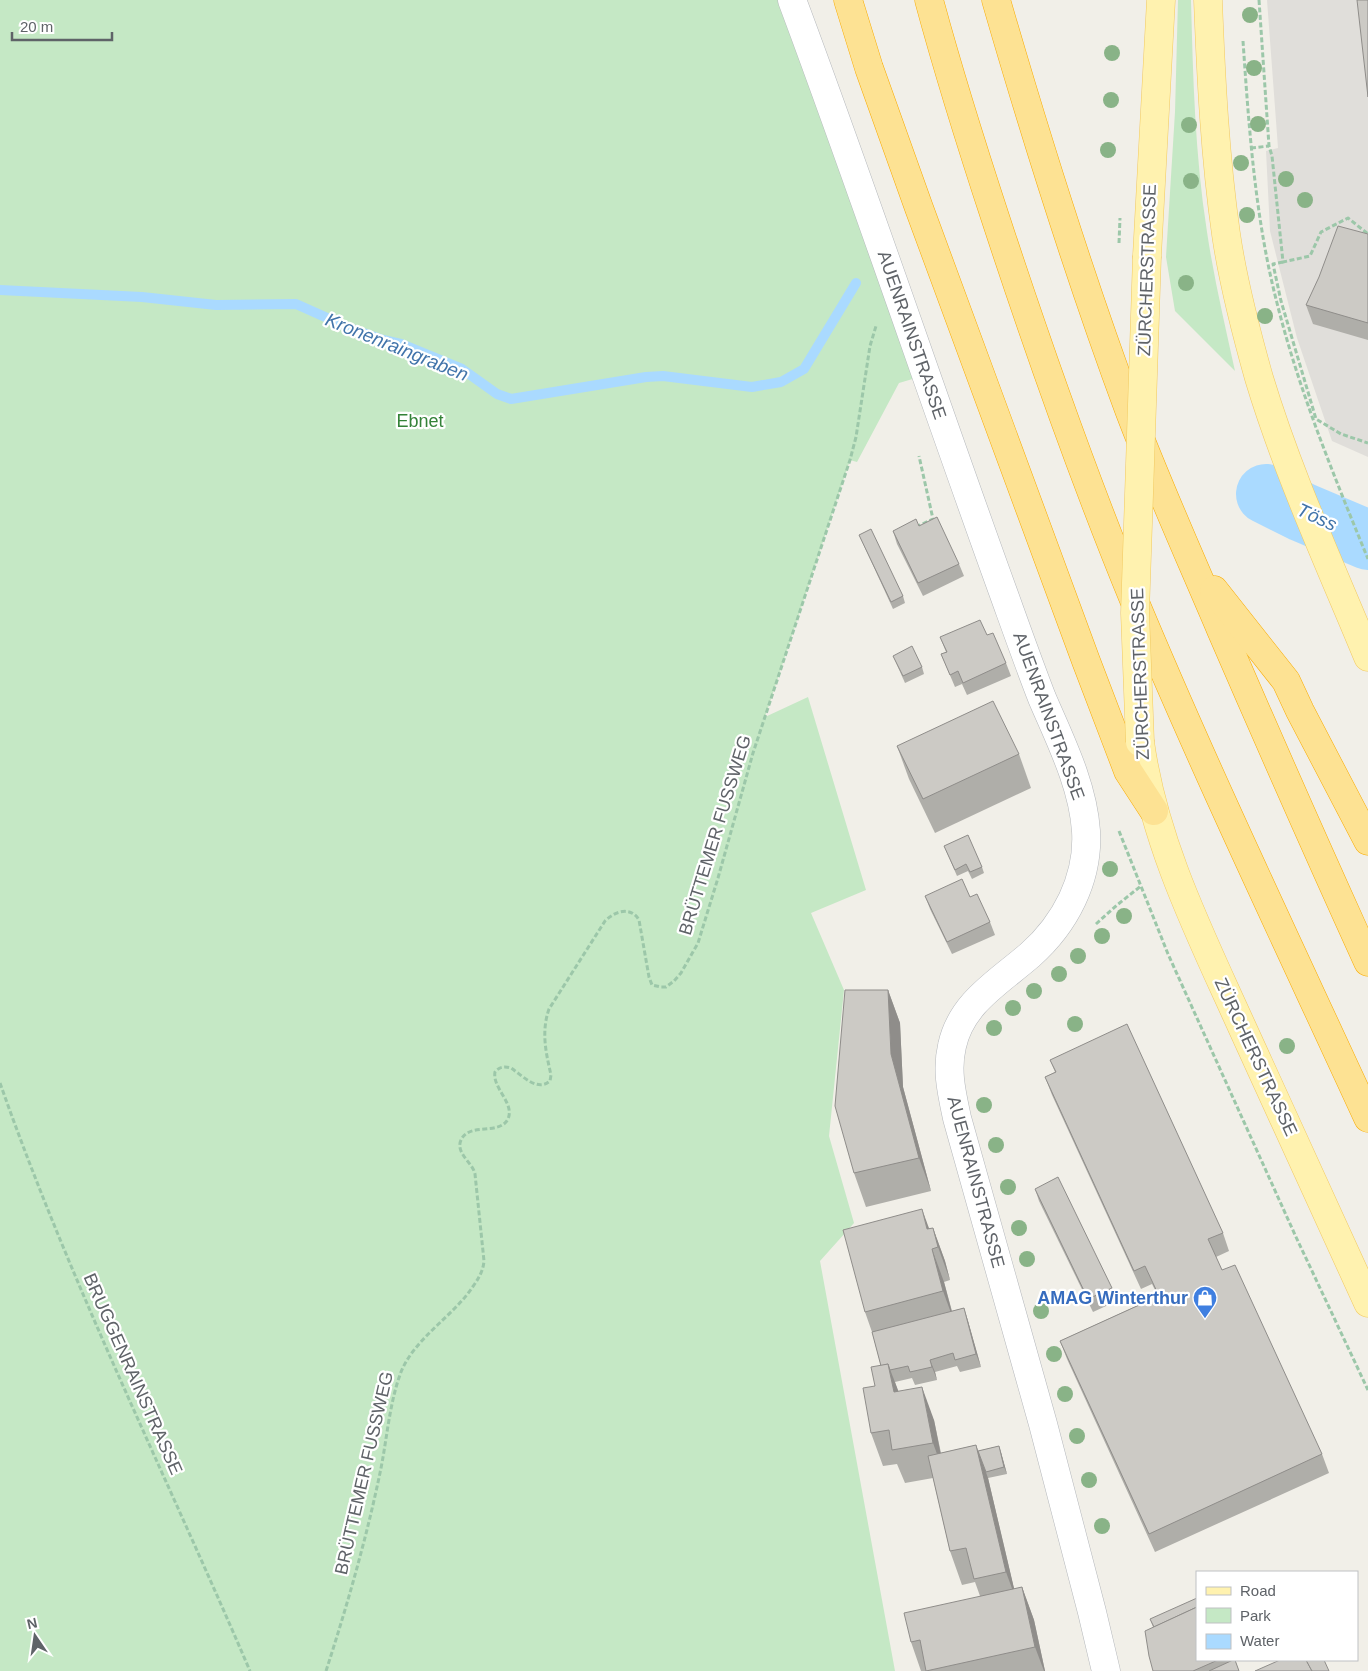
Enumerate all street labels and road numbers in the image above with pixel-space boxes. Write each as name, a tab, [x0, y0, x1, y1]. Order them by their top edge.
street label: ZÜRCHERSTRASSE	[1134, 184, 1160, 356]
street label: AUENRAINSTRASSE	[874, 248, 950, 422]
street label: ZÜRCHERSTRASSE	[1127, 588, 1153, 760]
street label: AUENRAINSTRASSE	[1009, 629, 1089, 803]
street label: BRÜTTEMER FUSSWEG	[675, 733, 755, 937]
street label: ZÜRCHERSTRASSE	[1211, 975, 1301, 1139]
street label: AUENRAINSTRASSE	[943, 1094, 1009, 1270]
street label: BRUGGENRAINSTRASSE	[80, 1270, 186, 1478]
street label: BRÜTTEMER FUSSWEG	[331, 1369, 397, 1577]

